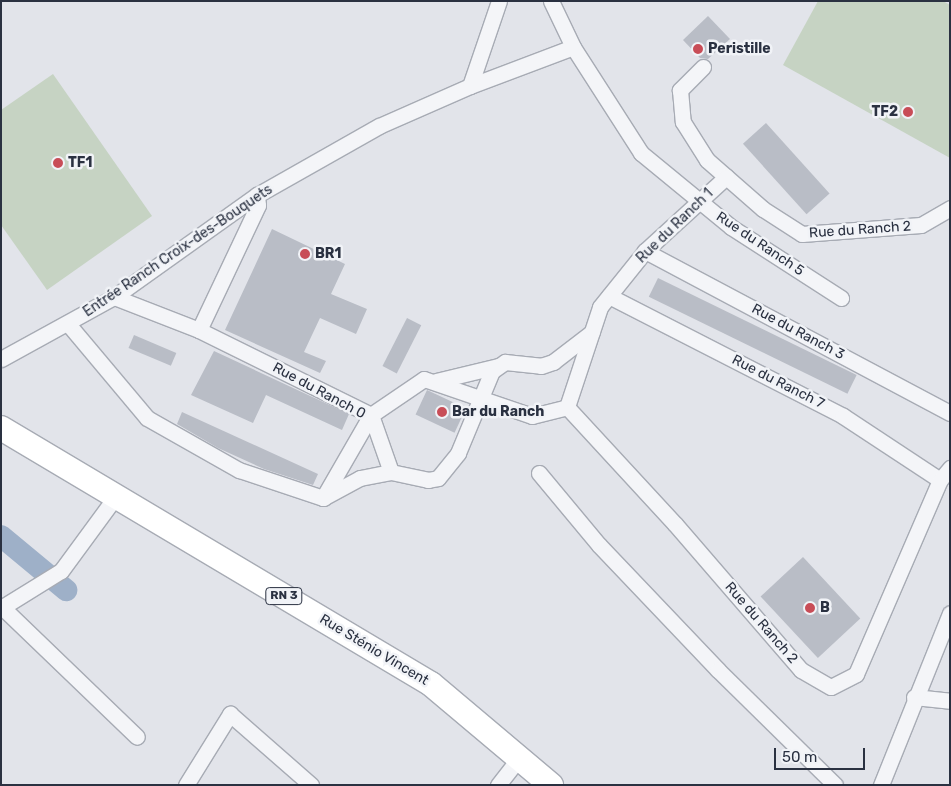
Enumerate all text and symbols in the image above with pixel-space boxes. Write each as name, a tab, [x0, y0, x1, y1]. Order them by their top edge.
place label: Peristille	[708, 41, 771, 57]
marker: Peristille	[692, 43, 704, 55]
place label: TF2	[871, 104, 898, 120]
marker: TF2	[902, 106, 914, 118]
place label: TF1	[68, 155, 92, 171]
marker: TF1	[52, 157, 64, 169]
street label: Entrée Ranch Croix-des-Bouquets	[80, 181, 276, 321]
street label: Rue du Ranch 1	[633, 185, 717, 267]
street label: Rue du Ranch 5	[713, 208, 807, 280]
street label: Rue du Ranch 2	[808, 218, 912, 242]
place label: BR1	[315, 246, 341, 262]
marker: BR1	[299, 248, 311, 260]
street label: Rue du Ranch 3	[749, 301, 847, 363]
street label: Rue du Ranch 7	[729, 352, 827, 412]
street label: Rue du Ranch 0	[270, 359, 368, 423]
place label: Bar du Ranch	[452, 404, 545, 420]
marker: Bar du Ranch	[436, 406, 448, 418]
street label: Rue du Ranch 2	[721, 579, 801, 667]
road number: RN 3	[265, 586, 303, 606]
place label: B	[820, 600, 830, 616]
marker: B	[804, 602, 816, 614]
street label: Rue Sténio Vincent	[316, 611, 432, 689]
scale bar	[776, 738, 867, 770]
text: 50 m	[782, 748, 817, 766]

